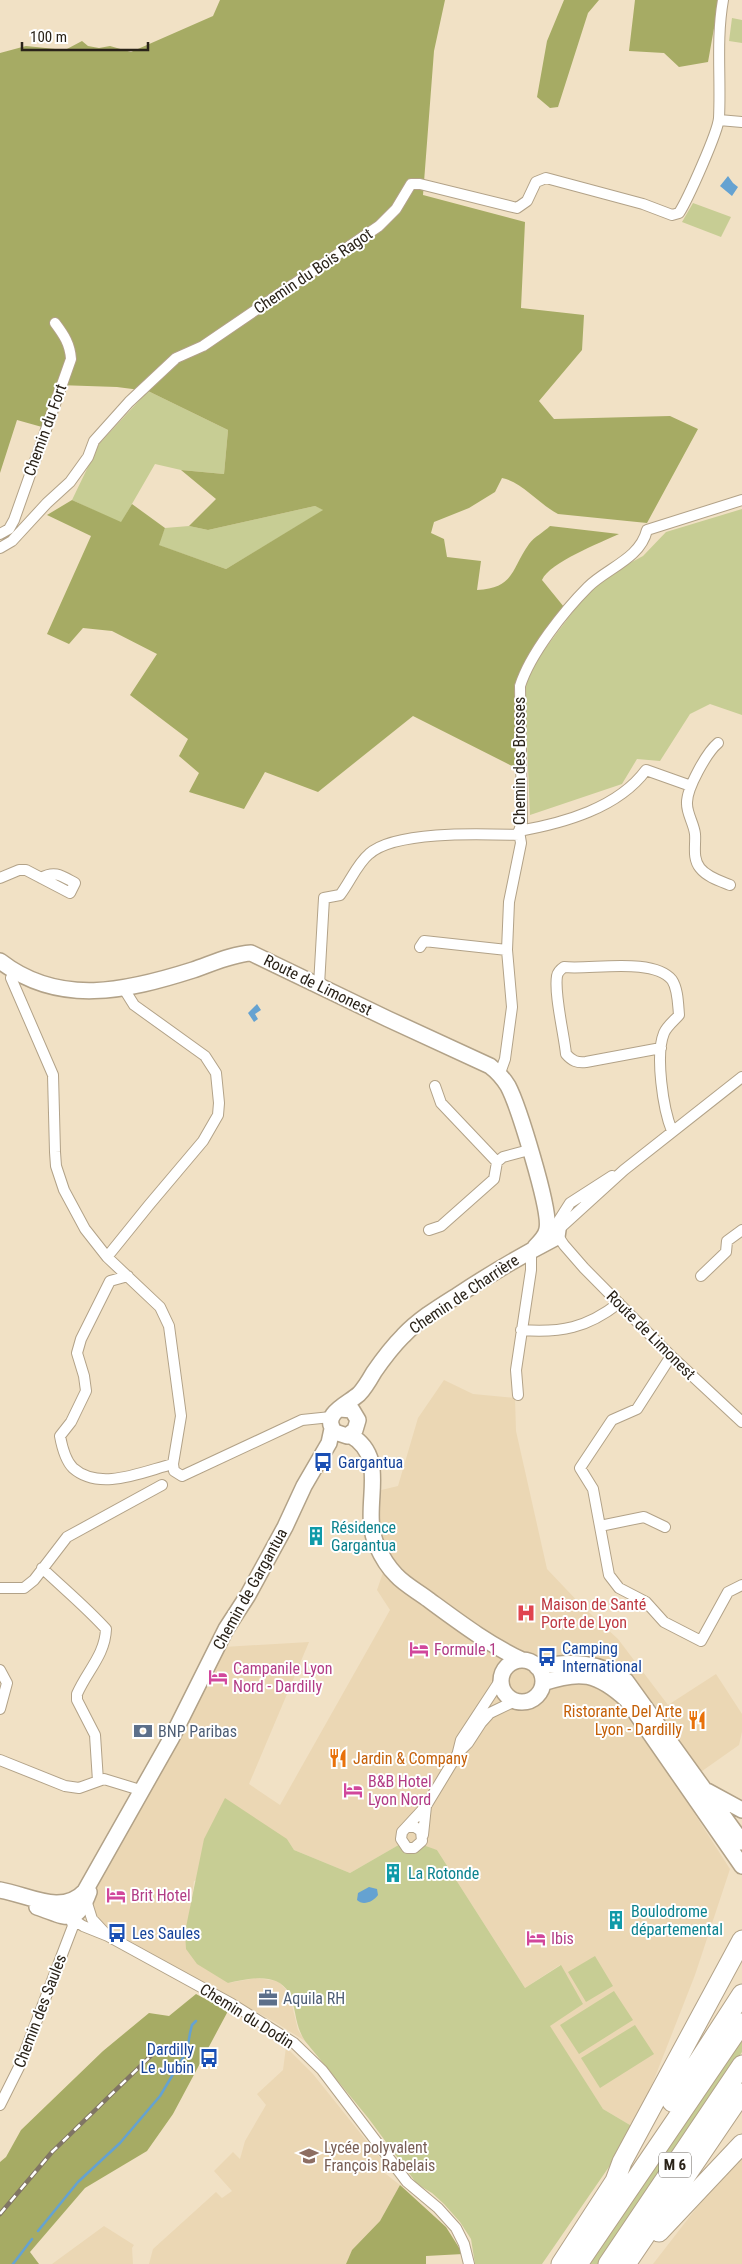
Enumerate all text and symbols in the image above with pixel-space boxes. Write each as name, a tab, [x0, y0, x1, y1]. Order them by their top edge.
scale bar	[22, 20, 149, 52]
text: 100 m	[30, 28, 67, 46]
street label: Chemin du Bois Ragot	[250, 224, 376, 318]
street label: Chemin du Fort	[20, 381, 70, 479]
street label: Chemin des Brosses	[510, 697, 529, 825]
street label: Route de Limonest	[261, 951, 375, 1019]
street label: Chemin de Charrière	[406, 1250, 522, 1338]
street label: Route de Limonest	[603, 1287, 700, 1384]
bus stop icon: Gargantua	[312, 1451, 334, 1473]
place label: Gargantua	[338, 1453, 403, 1472]
place label: Résidence Gargantua	[331, 1518, 396, 1555]
street label: Chemin de Gargantua	[209, 1525, 291, 1653]
building icon: Résidence Gargantua	[305, 1525, 327, 1547]
place label: Maison de Santé Porte de Lyon	[541, 1595, 646, 1632]
hospital icon: Maison de Santé Porte de Lyon	[515, 1602, 537, 1624]
hotel icon: Formule 1	[408, 1638, 430, 1660]
place label: Camping International	[562, 1639, 642, 1676]
place label: Formule 1	[434, 1640, 497, 1659]
bus stop icon: Camping International	[536, 1646, 558, 1668]
place label: Campanile Lyon Nord - Dardilly	[233, 1659, 333, 1696]
hotel icon: Campanile Lyon Nord - Dardilly	[207, 1666, 229, 1688]
place label: Ristorante Del Arte Lyon - Dardilly	[563, 1702, 682, 1739]
restaurant icon: Ristorante Del Arte Lyon - Dardilly	[686, 1709, 708, 1731]
bank icon: BNP Paribas	[132, 1720, 154, 1742]
place label: BNP Paribas	[158, 1722, 237, 1741]
restaurant icon: Jardin & Company	[327, 1747, 349, 1769]
place label: Jardin & Company	[353, 1749, 468, 1768]
place label: B&B Hotel Lyon Nord	[368, 1772, 432, 1809]
hotel icon: B&B Hotel Lyon Nord	[342, 1779, 364, 1801]
building icon: La Rotonde	[382, 1862, 404, 1884]
place label: La Rotonde	[408, 1864, 479, 1883]
hotel icon: Brit Hotel	[105, 1884, 127, 1906]
place label: Brit Hotel	[131, 1886, 191, 1905]
place label: Boulodrome départemental	[631, 1902, 723, 1939]
building icon: Boulodrome départemental	[605, 1909, 627, 1931]
bus stop icon: Les Saules	[106, 1922, 128, 1944]
place label: Les Saules	[132, 1924, 200, 1943]
hotel icon: Ibis	[525, 1927, 547, 1949]
place label: Ibis	[551, 1929, 574, 1948]
street label: Chemin des Saules	[10, 1952, 70, 2070]
street label: Chemin du Dodin	[196, 1980, 298, 2052]
office icon: Aquila RH	[257, 1987, 279, 2009]
place label: Aquila RH	[283, 1989, 345, 2008]
place label: Dardilly Le Jubin	[140, 2040, 194, 2077]
bus stop icon: Dardilly Le Jubin	[198, 2047, 220, 2069]
place label: Lycée polyvalent François Rabelais	[324, 2138, 435, 2175]
school or university icon: Lycée polyvalent François Rabelais	[298, 2145, 320, 2167]
road number: M 6	[659, 2152, 691, 2178]

